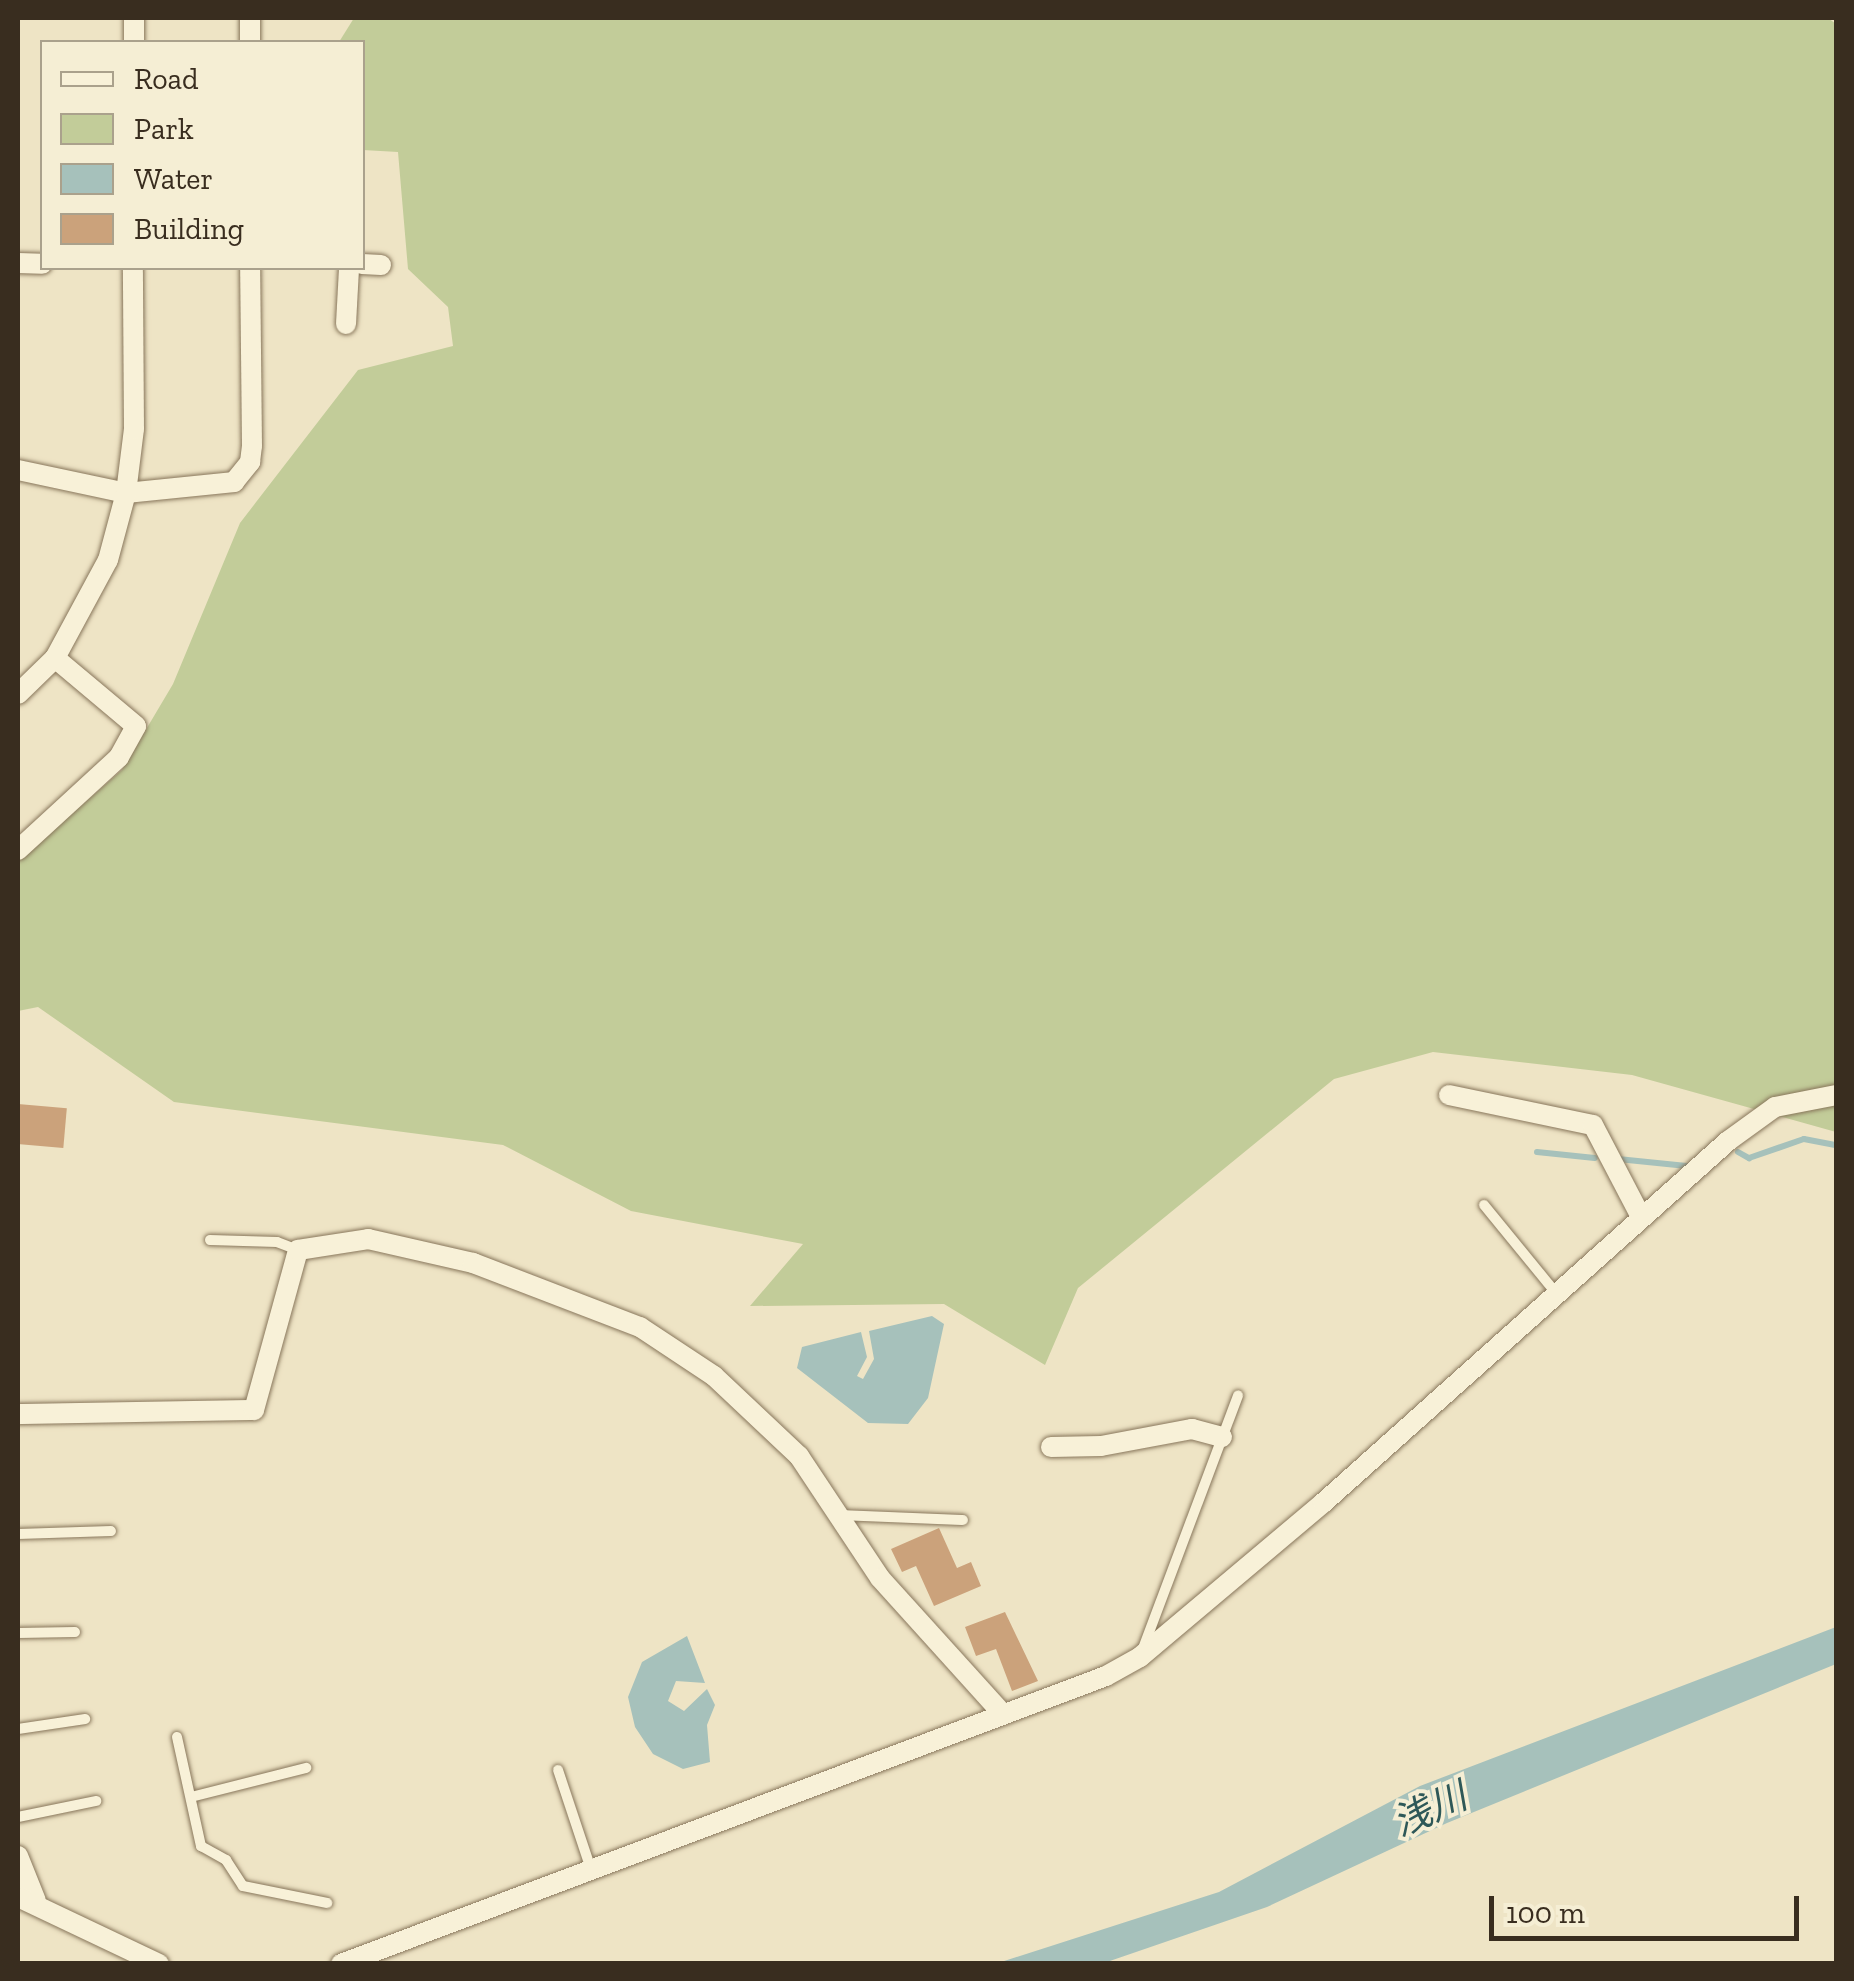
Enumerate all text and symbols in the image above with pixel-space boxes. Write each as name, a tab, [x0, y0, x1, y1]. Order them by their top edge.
legend	[40, 40, 365, 270]
text: Road	[134, 61, 199, 97]
text: Park	[134, 111, 194, 147]
text: Water	[134, 161, 213, 197]
text: Building	[134, 211, 244, 247]
water label: 浅川	[1386, 1774, 1474, 1846]
scale bar	[1494, 1876, 1804, 1938]
text: 100 m	[1506, 1895, 1585, 1931]

